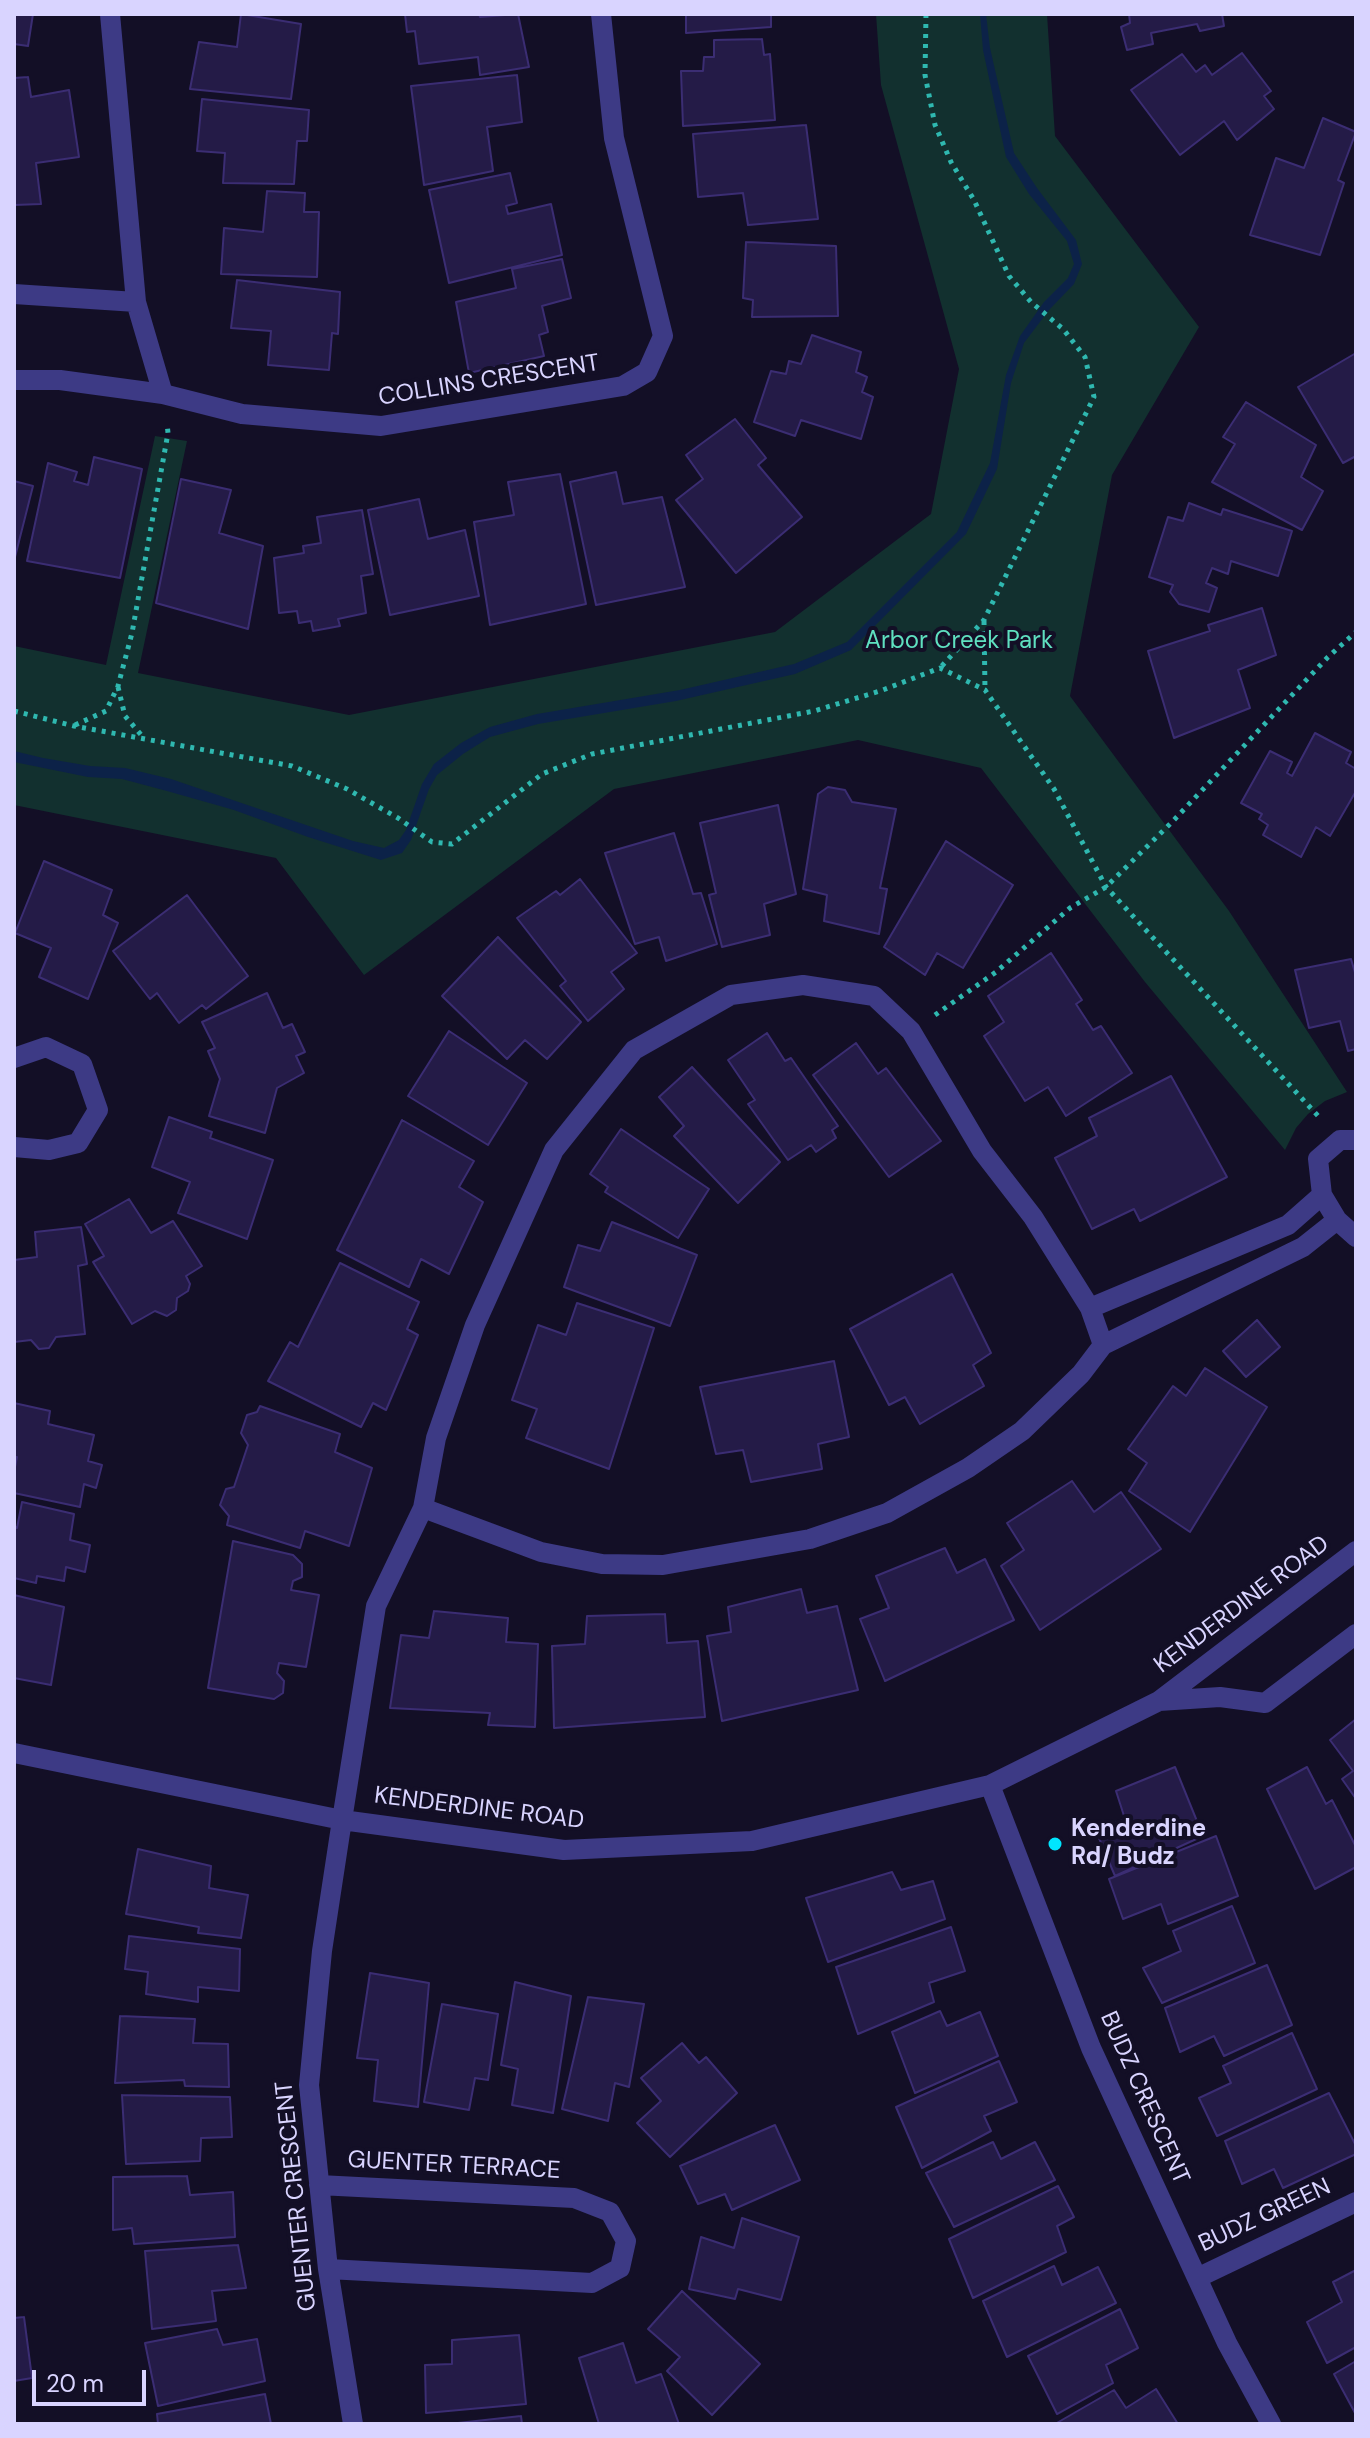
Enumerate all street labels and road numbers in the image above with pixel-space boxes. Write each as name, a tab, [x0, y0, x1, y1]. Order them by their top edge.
street label: COLLINS CRESCENT	[376, 349, 602, 413]
street label: KENDERDINE ROAD	[1149, 1530, 1335, 1680]
street label: KENDERDINE ROAD	[372, 1782, 586, 1836]
street label: BUDZ CRESCENT	[1093, 2007, 1195, 2189]
street label: GUENTER CRESCENT	[271, 2079, 323, 2313]
street label: GUENTER TERRACE	[347, 2146, 561, 2186]
street label: BUDZ GREEN	[1194, 2173, 1336, 2259]

